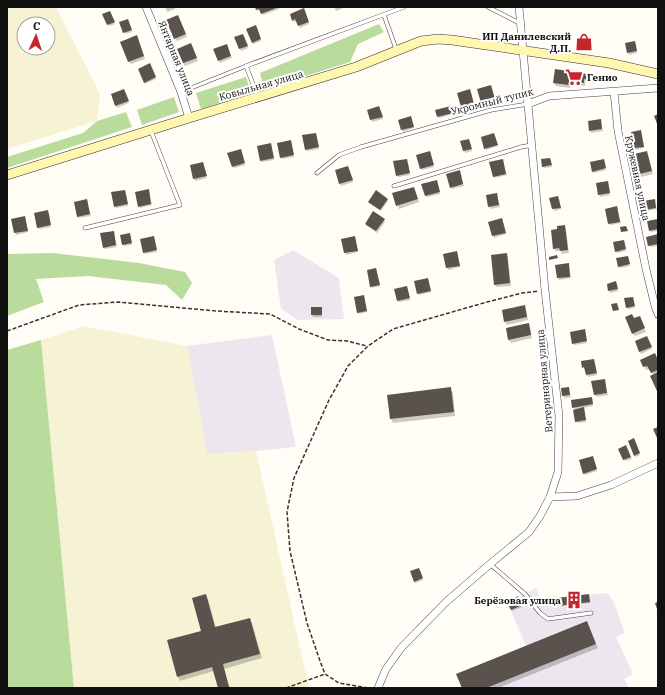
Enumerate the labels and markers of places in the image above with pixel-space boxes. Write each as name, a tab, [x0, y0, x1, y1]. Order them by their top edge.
place label: ИП Данилевский Д.П.	[482, 30, 571, 55]
shop icon: ИП Данилевский Д.П.	[574, 32, 594, 52]
supermarket icon: Генио	[564, 67, 584, 87]
place label: Генио	[587, 71, 618, 84]
building icon: Берёзовая улица	[564, 590, 584, 610]
place label: Берёзовая улица	[474, 594, 561, 607]

